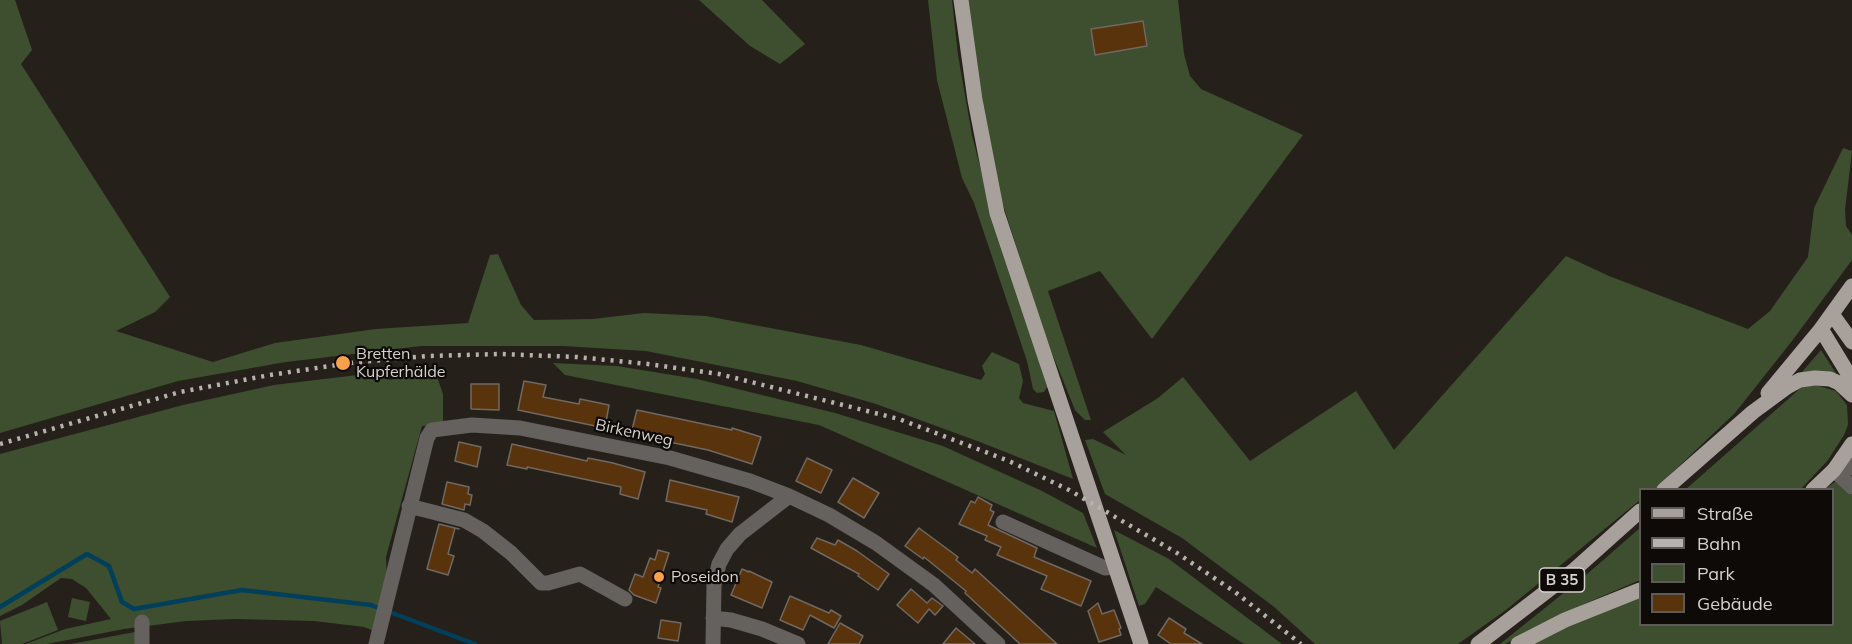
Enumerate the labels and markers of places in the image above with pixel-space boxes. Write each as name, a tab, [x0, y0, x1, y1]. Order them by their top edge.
place label: Bretten Kupferhälde	[356, 344, 446, 382]
marker: Bretten Kupferhälde	[334, 354, 352, 372]
place label: Poseidon	[671, 567, 739, 587]
marker: Poseidon	[652, 570, 666, 584]

